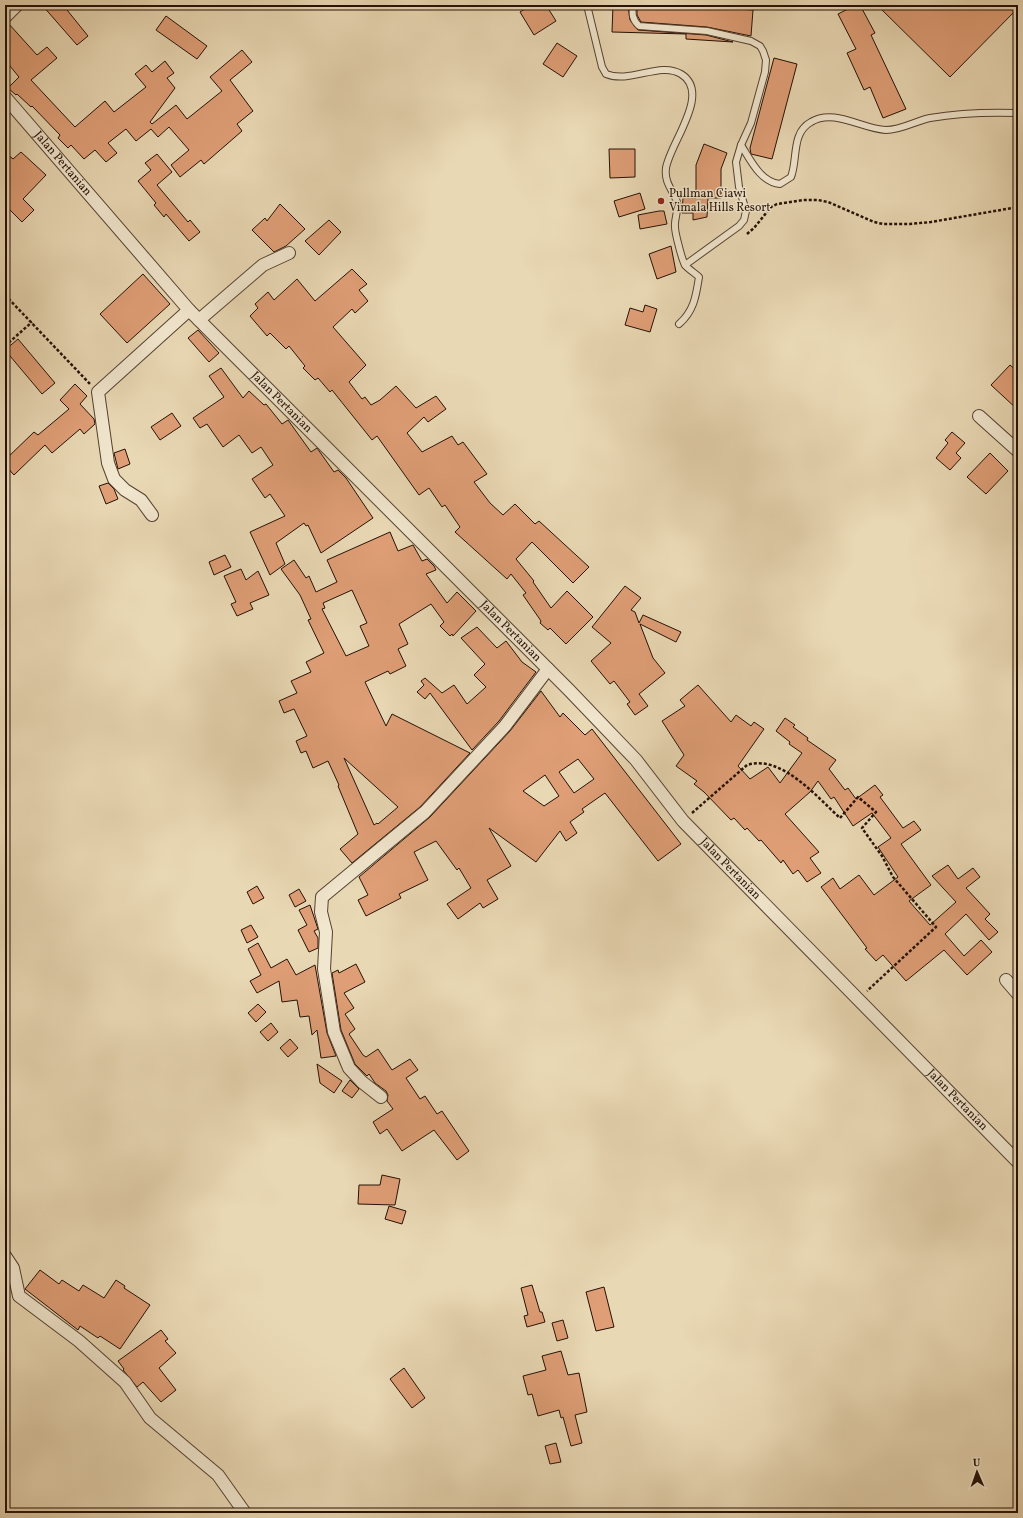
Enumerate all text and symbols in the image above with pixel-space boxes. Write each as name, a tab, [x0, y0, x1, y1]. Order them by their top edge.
street label: Jalan Pertanian	[30, 128, 95, 199]
place label: Pullman Ciawi Vimala Hills Resort	[669, 186, 771, 216]
marker: Pullman Ciawi Vimala Hills Resort	[656, 196, 666, 206]
street label: Jalan Pertanian	[247, 368, 315, 436]
street label: Jalan Pertanian	[476, 597, 545, 666]
street label: Jalan Pertanian	[696, 835, 764, 903]
street label: Jalan Pertanian	[923, 1066, 991, 1134]
north arrow	[957, 1452, 997, 1492]
text: U	[973, 1456, 981, 1471]

